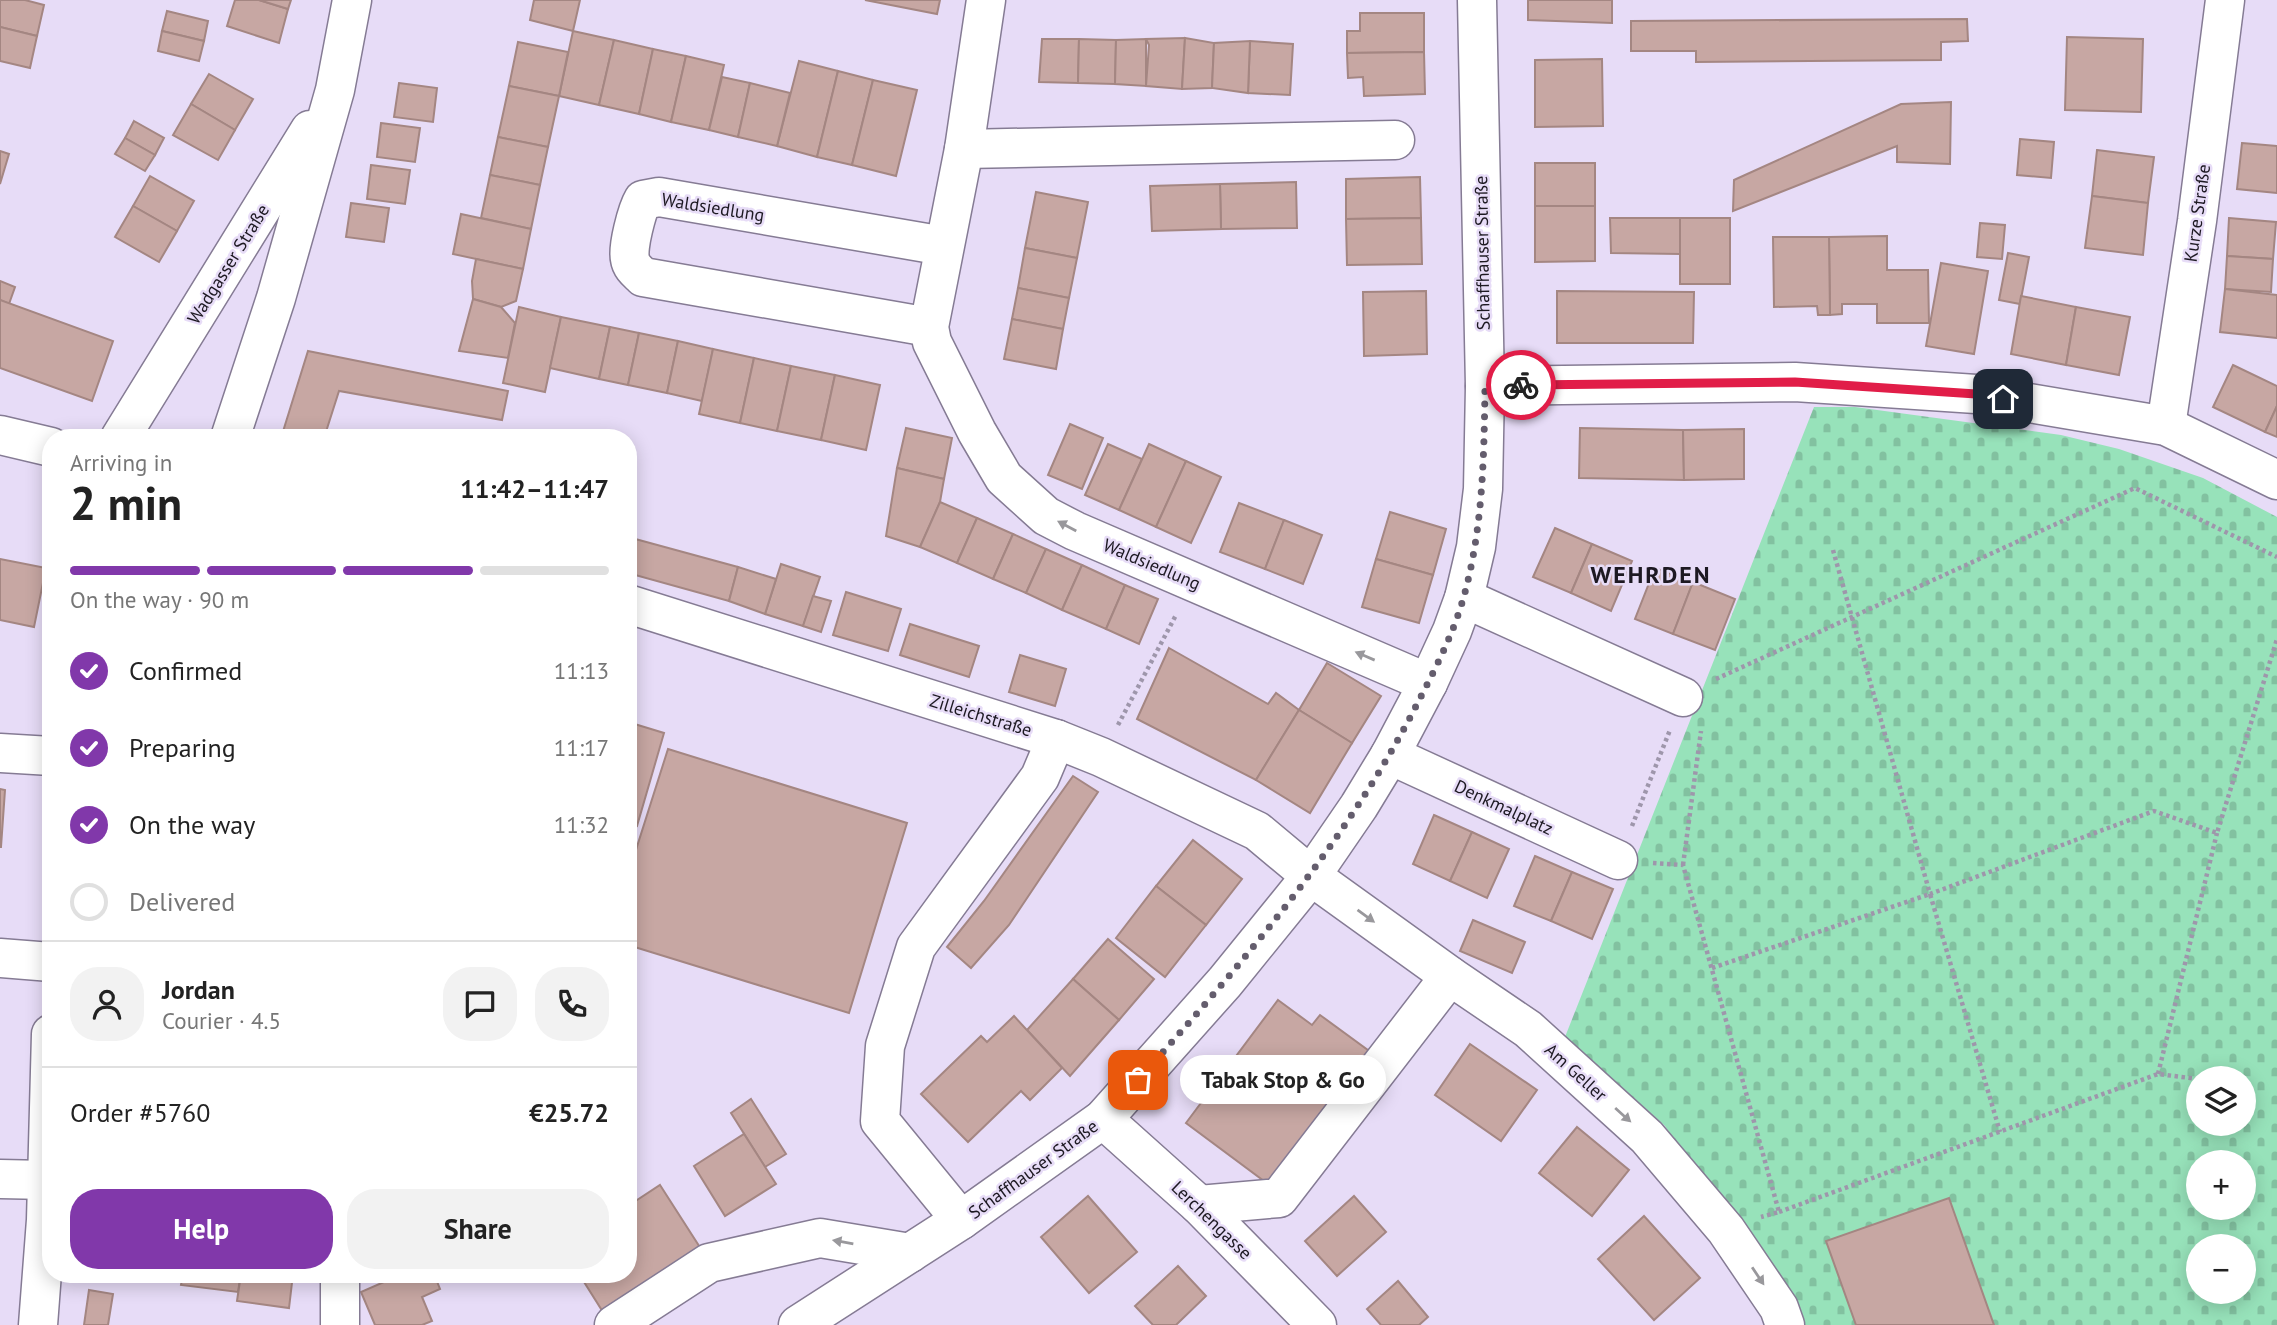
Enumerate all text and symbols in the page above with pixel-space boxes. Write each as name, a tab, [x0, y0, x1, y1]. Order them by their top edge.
street label: Kurze Straße	[2179, 163, 2215, 263]
street label: Schaffhauser Straße	[1469, 176, 1495, 330]
street label: Waldsiedlung	[660, 188, 766, 226]
street label: Wadgasser Straße	[182, 200, 274, 328]
courier	[1486, 350, 1556, 420]
icon: bike	[1502, 366, 1540, 404]
pin	[1973, 369, 2033, 429]
icon: home	[1984, 380, 2022, 418]
text: Arriving in	[70, 448, 172, 477]
text: 11:42–11:47	[460, 472, 609, 505]
text: 2 min	[70, 473, 182, 533]
one-way arrow	[1057, 521, 1077, 532]
street label: Waldsiedlung	[1100, 533, 1204, 595]
district label: WEHRDEN	[1590, 559, 1712, 590]
text: On the way · 90 m	[70, 585, 249, 614]
one-way arrow	[1355, 650, 1376, 661]
icon: check	[70, 652, 108, 690]
text: Confirmed	[129, 654, 242, 687]
text: 11:13	[554, 656, 609, 685]
street label: Zilleichstraße	[927, 689, 1035, 741]
icon: check	[70, 729, 108, 767]
text: Preparing	[129, 731, 236, 764]
text: 11:17	[554, 733, 609, 762]
street label: Denkmalplatz	[1451, 774, 1557, 840]
icon: check	[70, 806, 108, 844]
text: On the way	[129, 808, 255, 841]
text: 11:32	[554, 810, 609, 839]
text: Delivered	[129, 885, 235, 918]
one-way arrow	[1357, 909, 1375, 923]
button: person	[70, 967, 144, 1041]
button: chat	[443, 967, 517, 1041]
button: phone	[535, 967, 609, 1041]
text: Jordan	[162, 973, 235, 1006]
text: Courier · 4.5	[162, 1006, 281, 1035]
street label: Am Geller	[1540, 1038, 1612, 1106]
pin	[1108, 1050, 1168, 1110]
callout: Tabak Stop & Go	[1180, 1056, 1386, 1104]
icon: bag	[1119, 1061, 1157, 1099]
text: Tabak Stop & Go	[1201, 1065, 1365, 1094]
map controls	[2186, 1066, 2256, 1304]
button: layers	[2186, 1066, 2256, 1136]
text: Order #5760	[70, 1096, 210, 1129]
text: €25.72	[529, 1096, 609, 1129]
one-way arrow	[1614, 1106, 1631, 1122]
street label: Schaffhauser Straße	[964, 1114, 1102, 1224]
button: +	[2186, 1150, 2256, 1220]
street label: Lerchengasse	[1167, 1176, 1257, 1264]
button: Help	[70, 1189, 333, 1269]
button: Share	[347, 1189, 609, 1269]
button: −	[2186, 1234, 2256, 1304]
one-way arrow	[832, 1236, 854, 1247]
one-way arrow	[1751, 1266, 1764, 1286]

